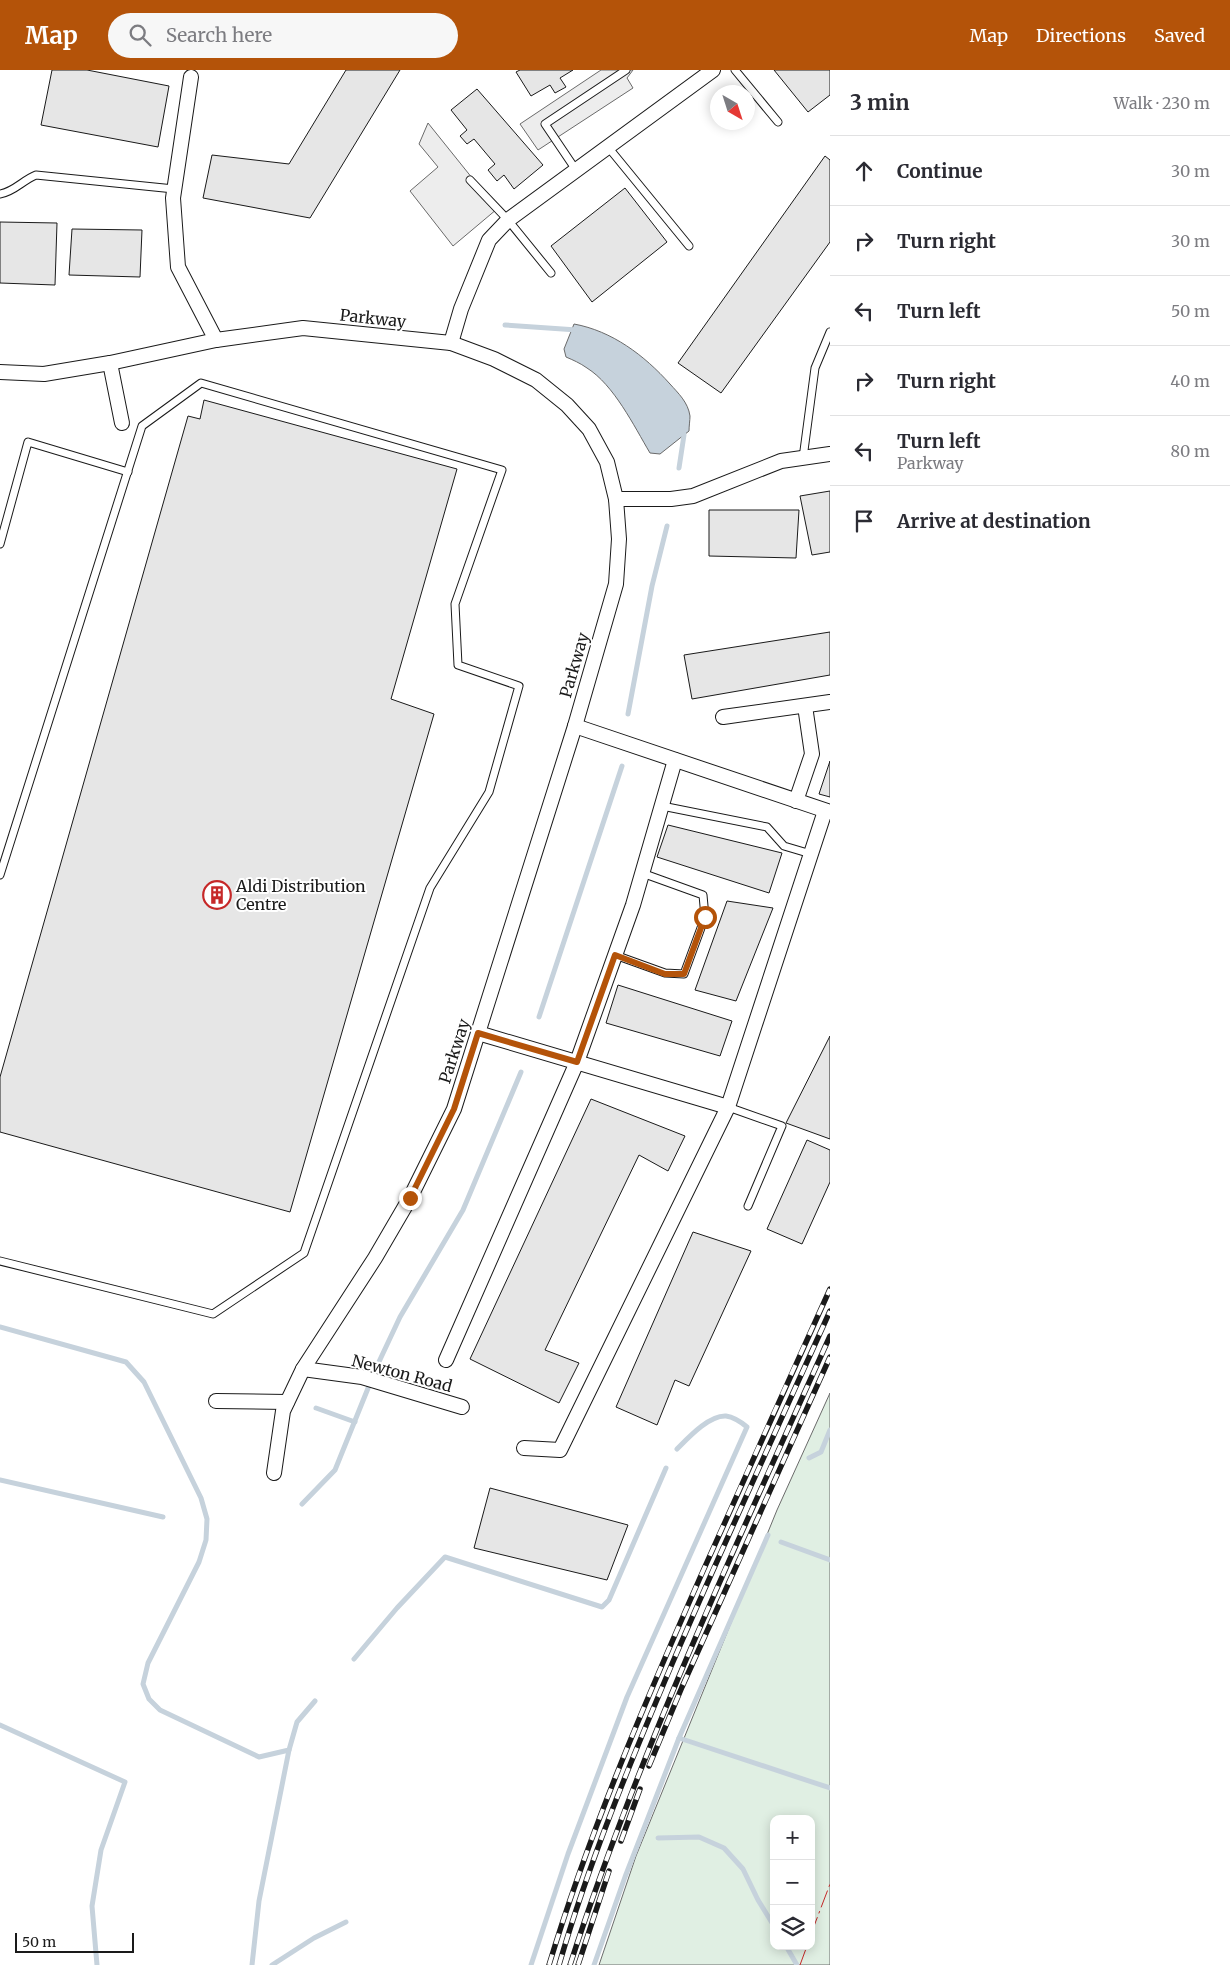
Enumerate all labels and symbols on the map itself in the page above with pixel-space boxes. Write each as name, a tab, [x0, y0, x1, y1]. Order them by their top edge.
north arrow	[710, 85, 755, 130]
street label: Parkway	[339, 305, 408, 331]
street label: Parkway	[555, 630, 593, 700]
place label: Aldi Distribution Centre	[235, 876, 366, 914]
building icon: Aldi Distribution Centre	[202, 880, 232, 910]
route start	[694, 906, 717, 929]
street label: Parkway	[434, 1016, 474, 1086]
route end	[399, 1187, 422, 1210]
street label: Newton Road	[350, 1350, 455, 1396]
scale bar	[15, 1930, 134, 1953]

